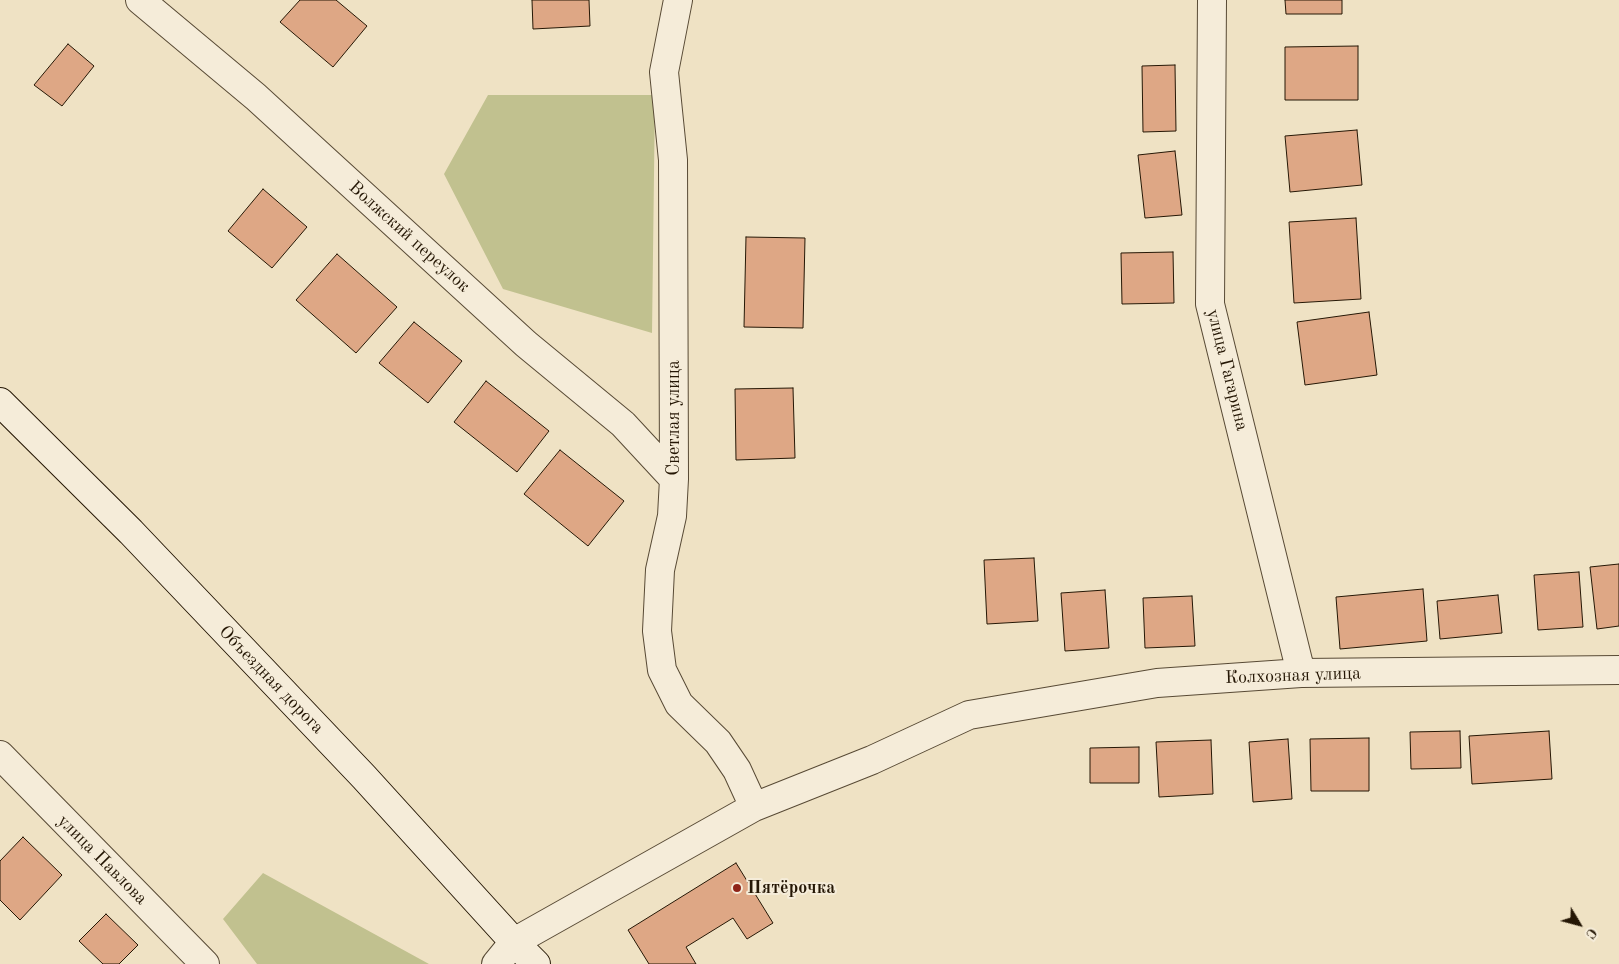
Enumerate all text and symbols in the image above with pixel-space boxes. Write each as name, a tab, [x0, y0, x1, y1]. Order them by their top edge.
street label: Волжский переулок	[344, 177, 474, 297]
street label: улица Гагарина	[1201, 307, 1253, 433]
street label: Светлая улица	[663, 360, 685, 476]
street label: Объездная дорога	[214, 621, 328, 739]
street label: Колхозная улица	[1225, 663, 1361, 689]
street label: улица Павлова	[53, 811, 151, 909]
place label: Пятёрочка	[747, 877, 835, 899]
marker: Пятёрочка	[731, 882, 743, 894]
north arrow	[1554, 899, 1604, 949]
text: С	[1583, 925, 1599, 941]

